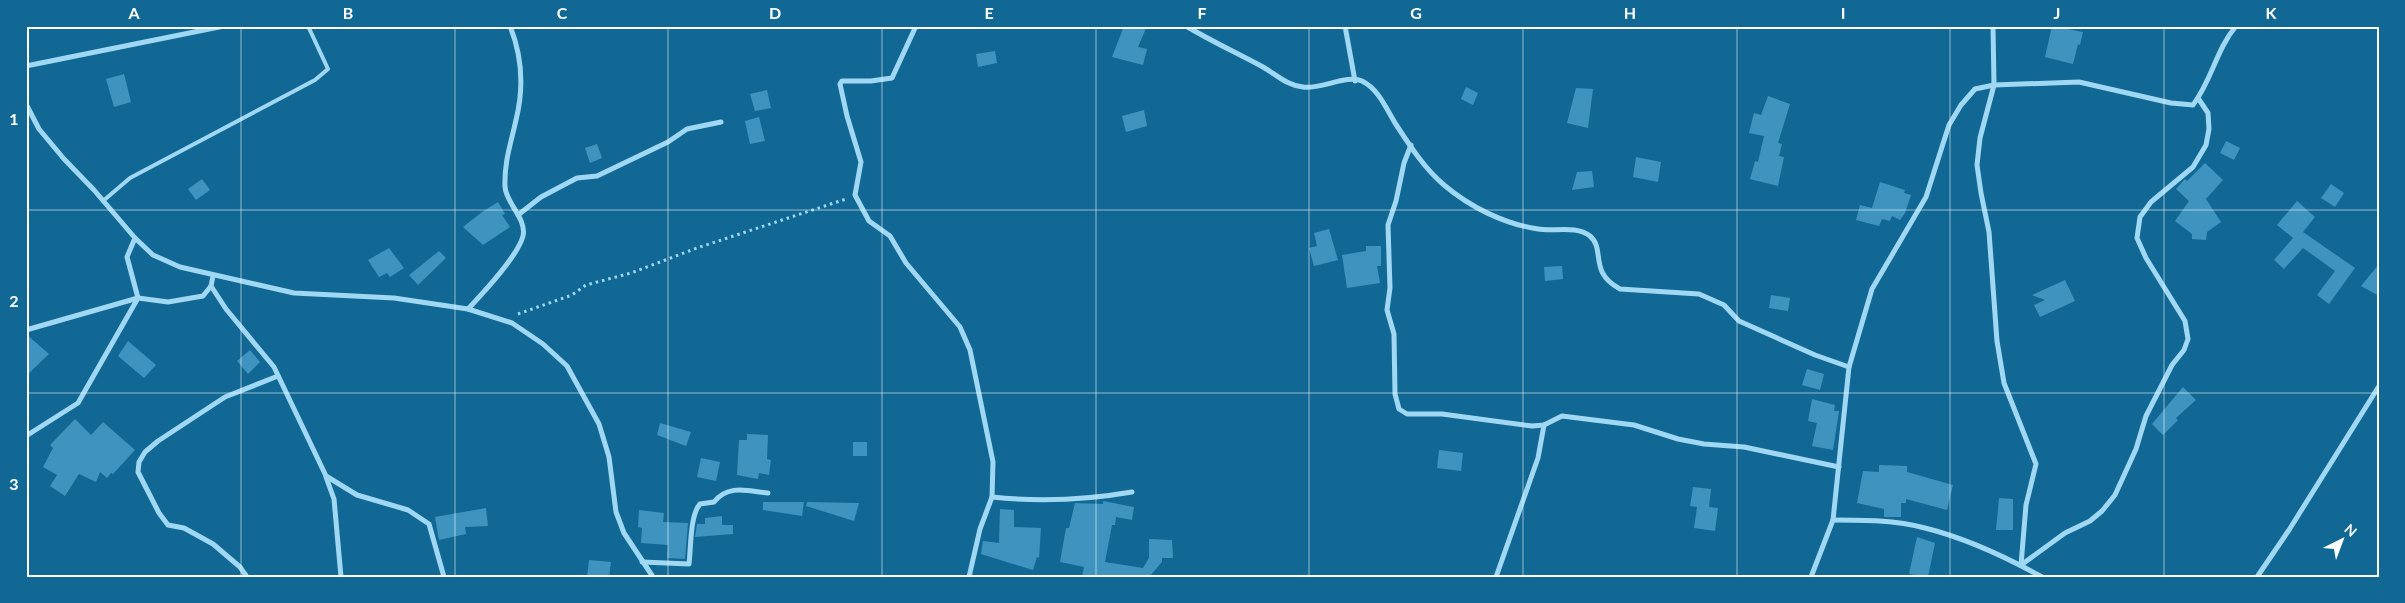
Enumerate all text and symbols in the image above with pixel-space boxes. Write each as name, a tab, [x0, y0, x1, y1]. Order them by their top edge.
text: A	[127, 3, 140, 22]
text: B	[343, 3, 353, 22]
text: C	[557, 3, 568, 22]
text: D	[769, 3, 781, 22]
text: E	[984, 3, 994, 22]
text: F	[1197, 3, 1207, 22]
text: G	[1410, 3, 1422, 22]
text: H	[1624, 3, 1636, 22]
text: I	[1841, 3, 1845, 22]
text: J	[2054, 3, 2060, 22]
text: K	[2266, 3, 2278, 22]
text: 1	[9, 109, 19, 128]
text: 2	[9, 291, 19, 310]
text: 3	[9, 474, 19, 493]
north arrow	[2318, 516, 2368, 566]
text: N	[2341, 520, 2361, 540]

